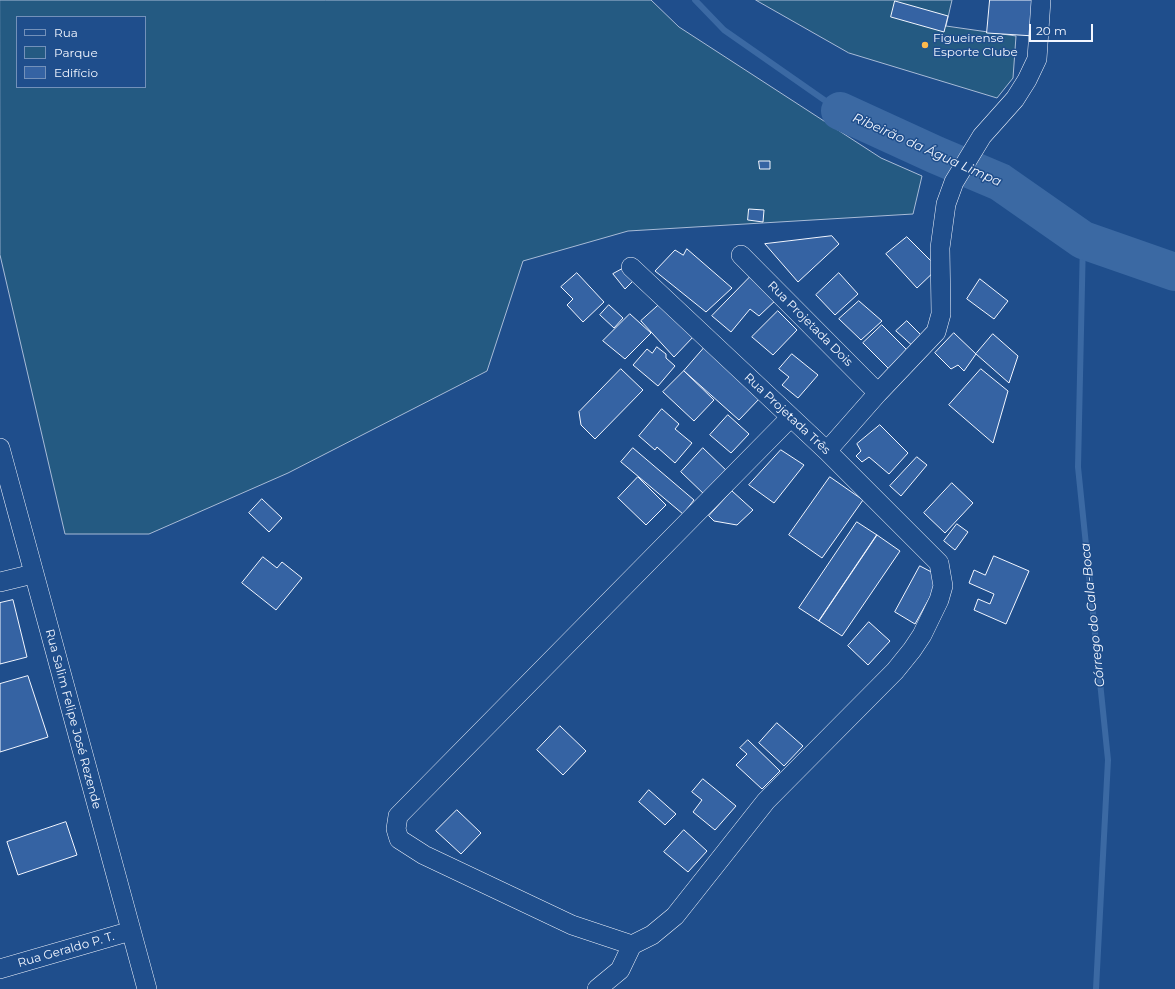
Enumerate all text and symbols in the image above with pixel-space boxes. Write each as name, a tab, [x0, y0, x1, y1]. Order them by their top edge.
legend	[16, 16, 146, 88]
scale bar	[1031, 16, 1095, 42]
text: 20 m	[1036, 23, 1067, 38]
text: Rua	[54, 25, 78, 40]
place label: Figueirense Esporte Clube	[933, 31, 1018, 59]
marker: Figueirense Esporte Clube	[920, 40, 930, 50]
text: Parque	[54, 45, 98, 60]
text: Edifício	[54, 65, 98, 80]
water label: Ribeirão da Água Limpa	[850, 110, 1004, 190]
street label: Rua Projetada Dois	[764, 278, 856, 370]
street label: Rua Projetada Três	[741, 370, 833, 458]
water label: Córrego do Cala-Boca	[1078, 542, 1108, 688]
street label: Rua Salim Felipe José Rezende	[42, 627, 104, 811]
street label: Rua Geraldo P. T.	[16, 929, 116, 971]

